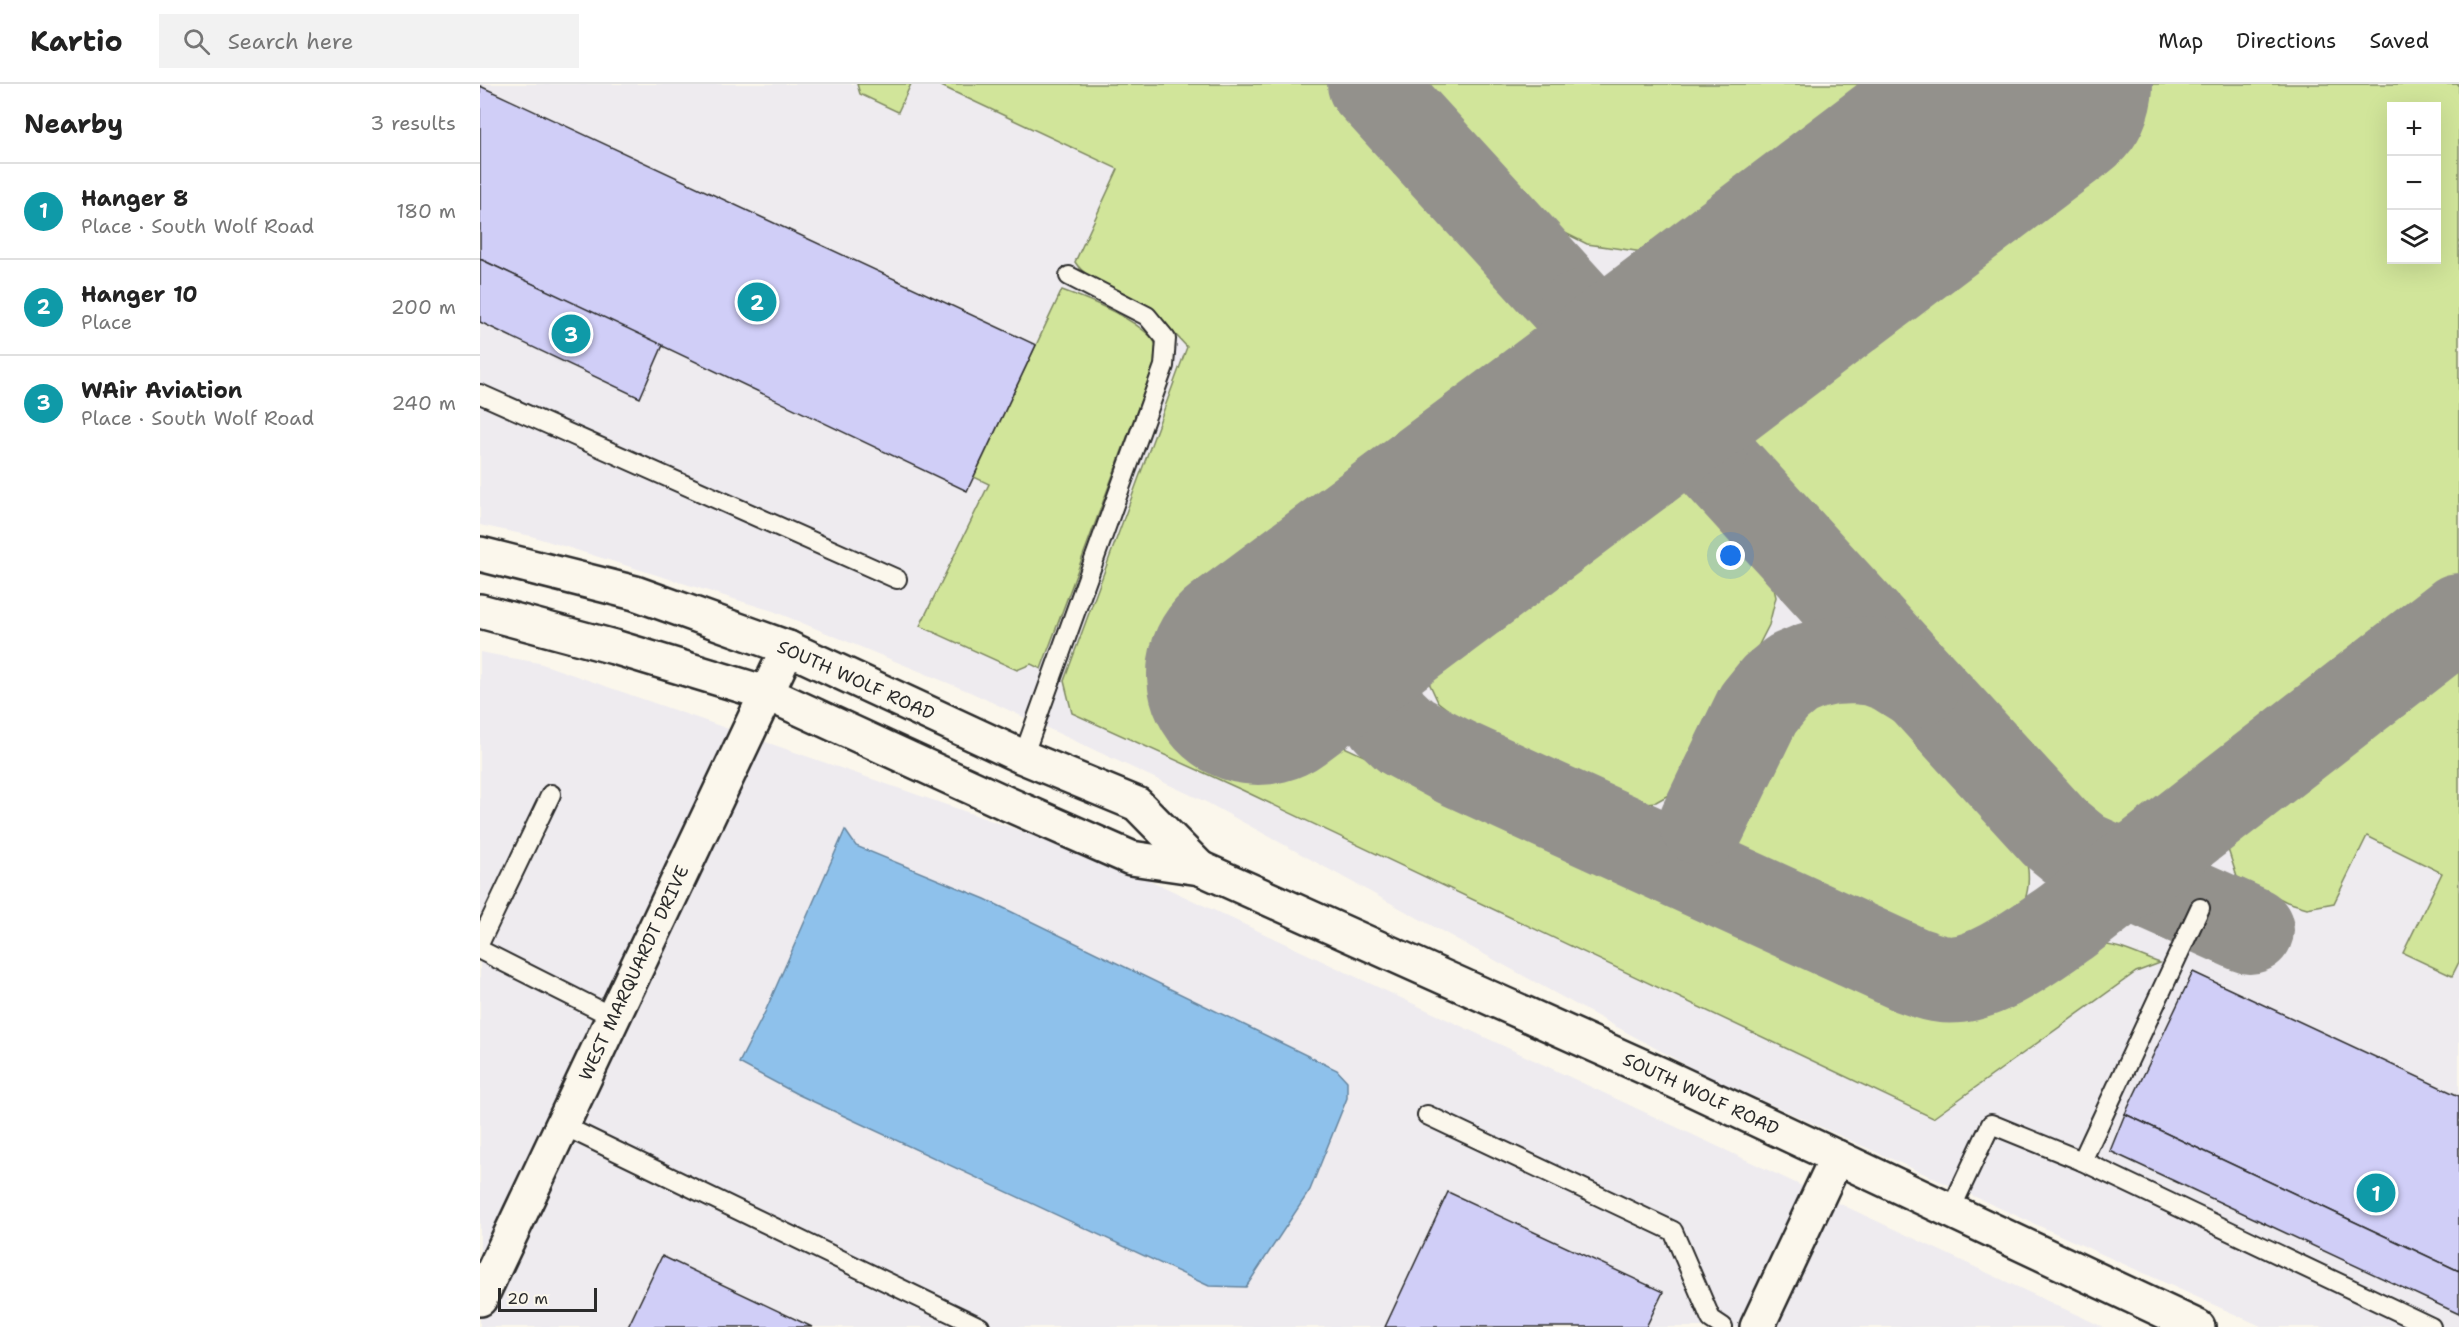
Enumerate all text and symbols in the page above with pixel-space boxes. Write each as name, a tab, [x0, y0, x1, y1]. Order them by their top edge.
search box	[159, 14, 579, 68]
text: Kartio	[30, 22, 123, 60]
icon: search	[180, 25, 213, 58]
text: Search here	[228, 27, 353, 56]
text: Map	[2158, 27, 2203, 55]
text: Directions	[2236, 27, 2336, 55]
text: Saved	[2369, 27, 2429, 55]
map controls	[2387, 102, 2441, 264]
button: +	[2387, 102, 2441, 156]
text: Nearby	[24, 106, 123, 141]
text: 3 results	[370, 110, 456, 136]
button: −	[2387, 156, 2441, 210]
text: Hanger 8	[81, 184, 188, 213]
text: 1	[39, 198, 48, 224]
text: 180 m	[396, 198, 456, 224]
button: layers	[2387, 210, 2441, 264]
text: Place · South Wolf Road	[81, 213, 314, 239]
text: Hanger 10	[81, 280, 198, 309]
pin: 2	[738, 280, 776, 324]
text: 2	[37, 294, 51, 320]
text: 200 m	[391, 294, 456, 320]
text: Place	[81, 309, 132, 335]
pin: 3	[552, 312, 590, 356]
text: WAir Aviation	[81, 376, 242, 405]
text: 3	[37, 390, 51, 416]
text: 240 m	[391, 390, 456, 416]
text: Place · South Wolf Road	[81, 405, 314, 431]
your location	[1716, 541, 1745, 570]
street label: SOUTH WOLF ROAD	[774, 635, 939, 726]
street label: WEST MARQUARDT DRIVE	[573, 861, 695, 1085]
street label: SOUTH WOLF ROAD	[1619, 1047, 1783, 1141]
pin: 1	[2356, 1170, 2396, 1216]
scale bar	[498, 1285, 597, 1312]
text: 20 m	[507, 1288, 548, 1309]

